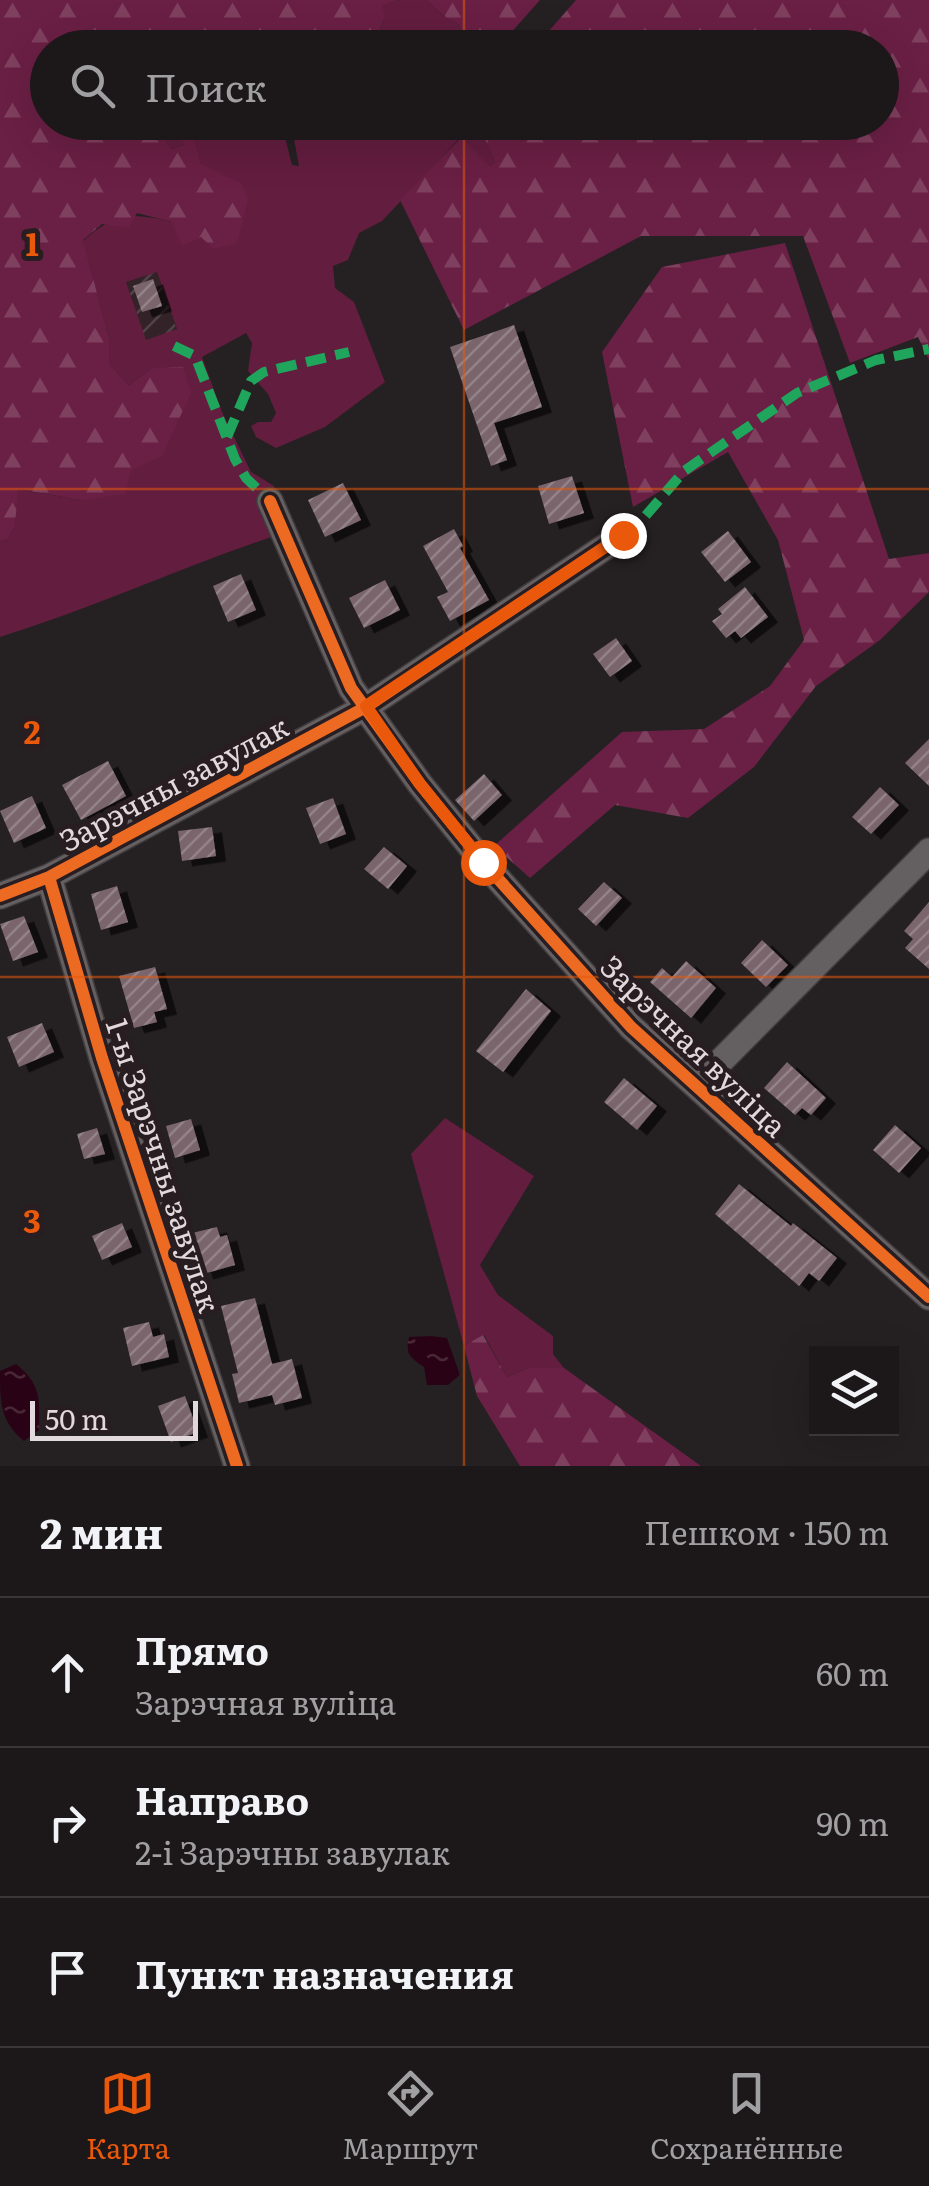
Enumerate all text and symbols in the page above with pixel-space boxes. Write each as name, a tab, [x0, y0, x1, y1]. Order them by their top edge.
search box	[30, 30, 899, 140]
text: Поиск	[145, 57, 267, 114]
icon: search	[65, 58, 120, 113]
text: 1	[25, 218, 39, 266]
route end	[601, 513, 647, 559]
street label: Зарэчны завулак	[51, 703, 295, 861]
text: 2	[23, 706, 41, 754]
route start	[461, 840, 507, 886]
street label: Зарэчная вуліца	[592, 944, 799, 1146]
street label: 1-ы Зарэчны завулак	[97, 1012, 233, 1318]
text: 3	[23, 1195, 41, 1243]
map controls	[809, 1346, 899, 1436]
button: layers	[809, 1346, 899, 1436]
scale bar	[30, 1396, 198, 1440]
text: 50 m	[45, 1397, 108, 1439]
text: 2 мин	[40, 1500, 163, 1562]
text: Пешком · 150 m	[644, 1507, 889, 1555]
text: Прямо	[135, 1620, 269, 1677]
icon: ahead	[40, 1645, 95, 1700]
text: 60 m	[816, 1648, 889, 1696]
text: Зарэчная вуліца	[135, 1677, 396, 1725]
text: Направо	[135, 1770, 309, 1827]
icon: right	[40, 1795, 95, 1850]
text: 90 m	[816, 1798, 889, 1846]
text: 2-і Зарэчны завулак	[135, 1827, 450, 1875]
text: Пункт назначения	[135, 1944, 514, 2001]
icon: arrive	[40, 1945, 95, 2000]
tab: Карта	[86, 2066, 170, 2168]
tab: Маршрут	[342, 2066, 478, 2168]
tab: Сохранённые	[650, 2066, 843, 2168]

